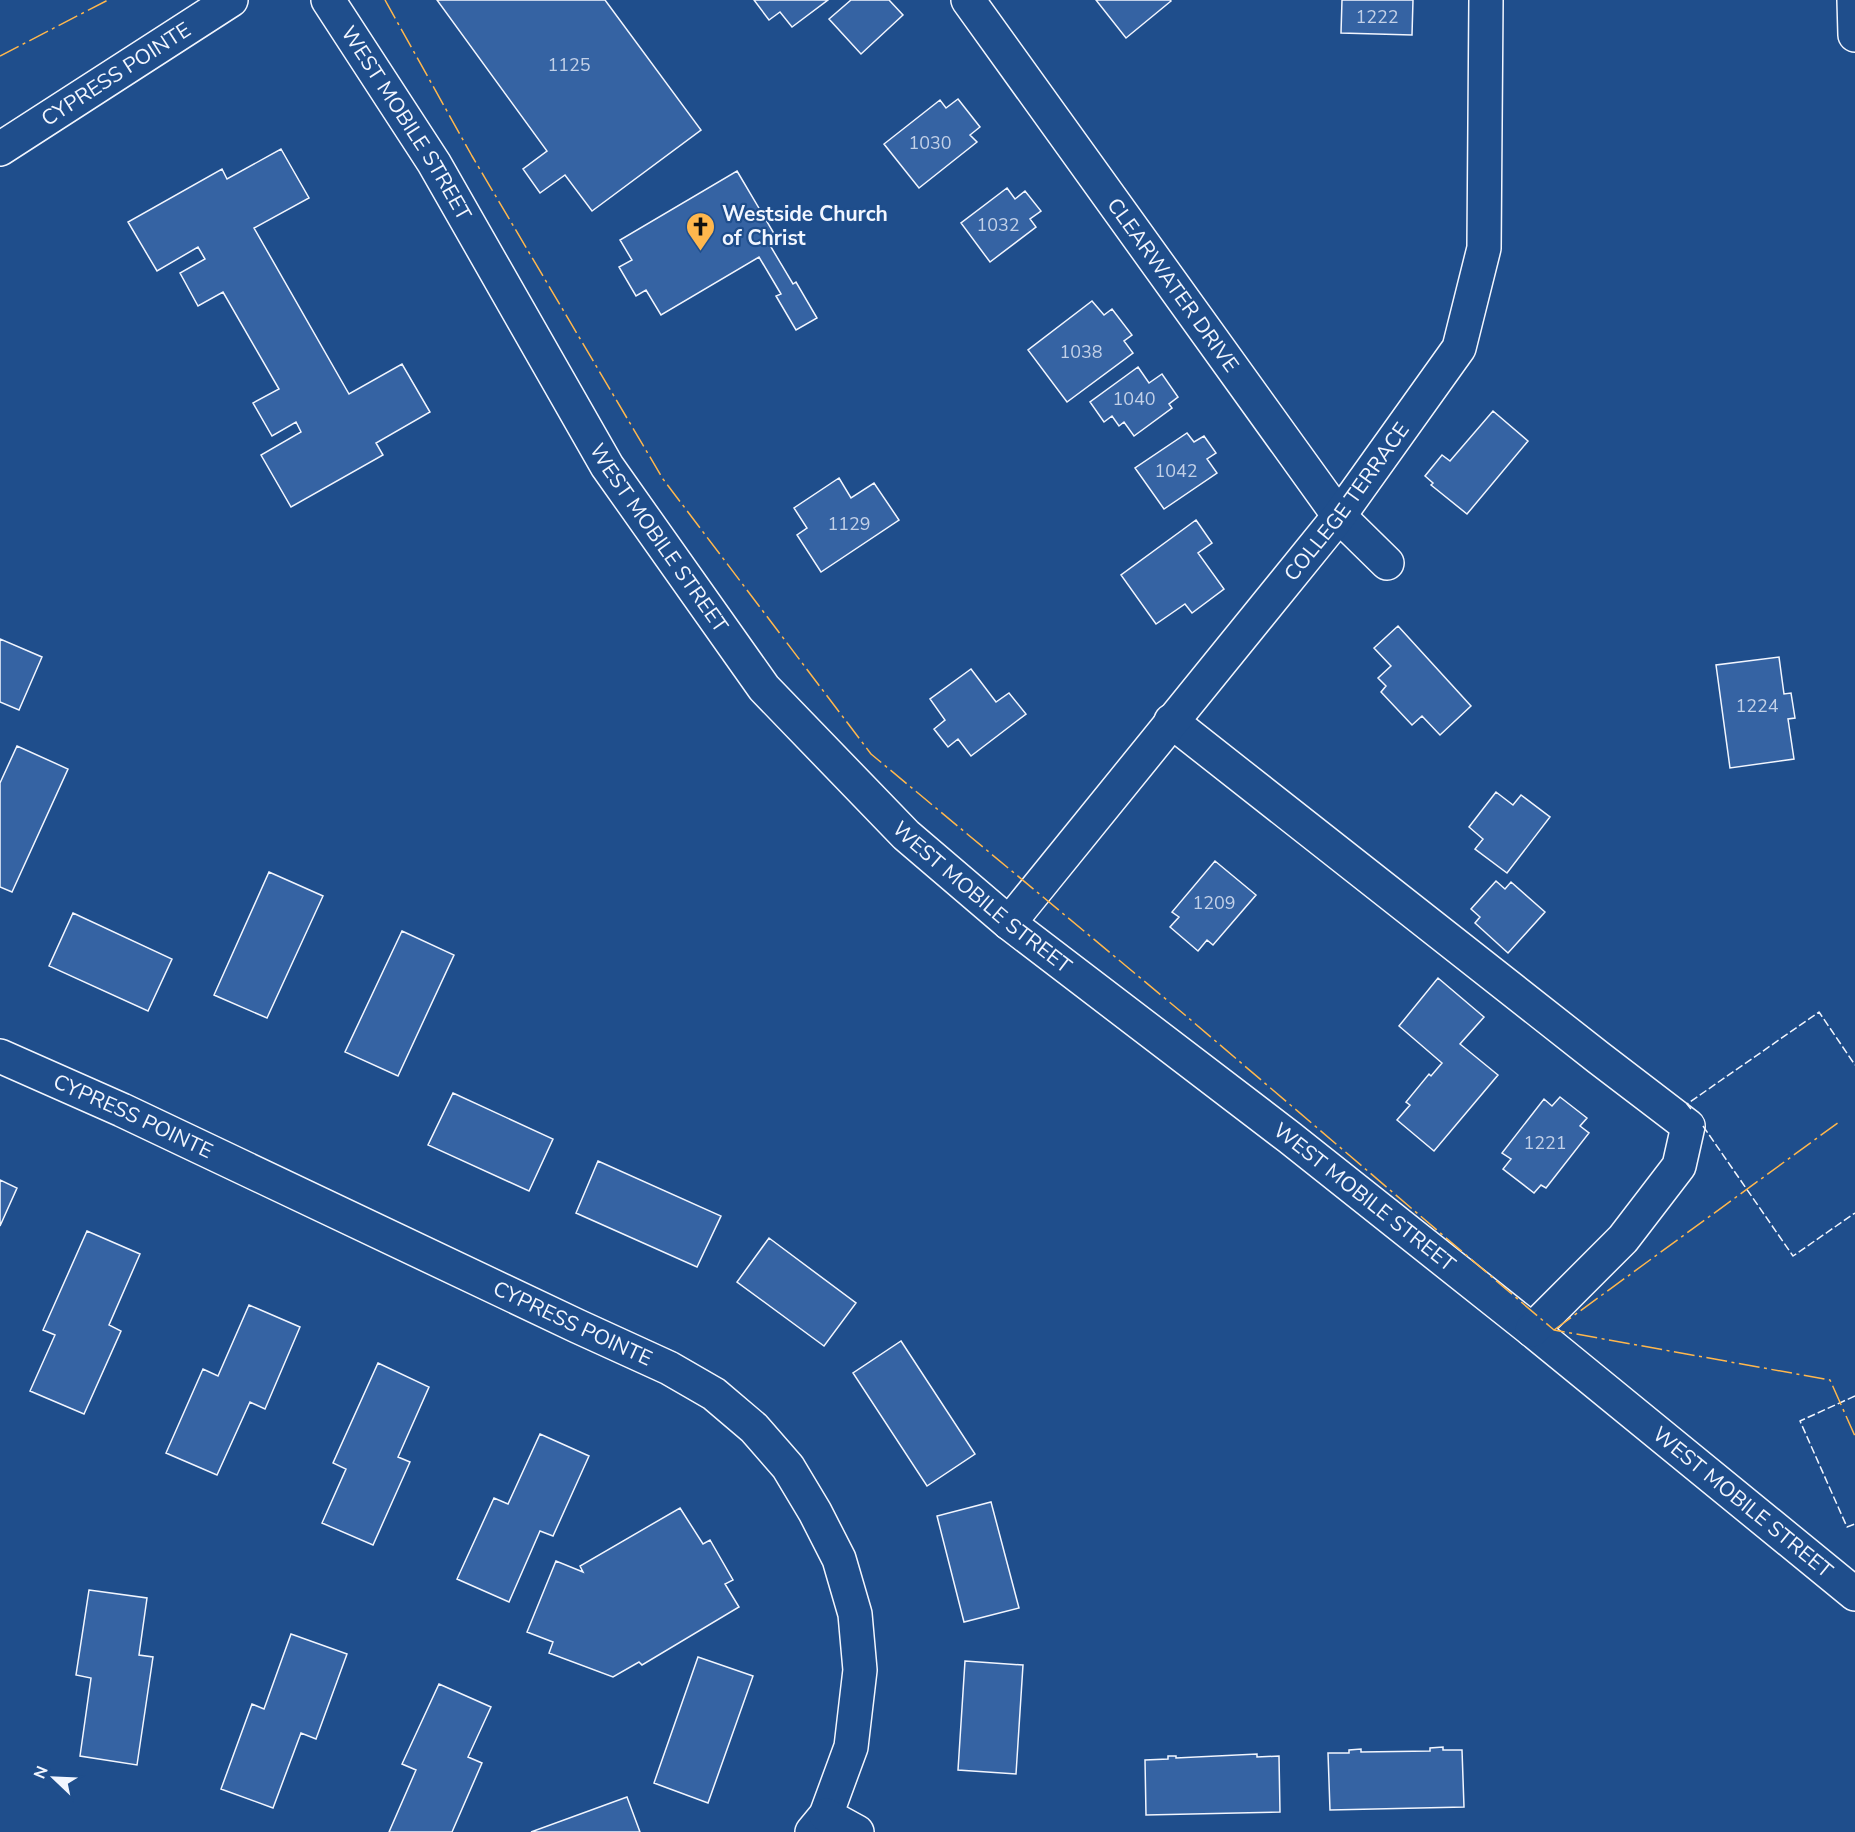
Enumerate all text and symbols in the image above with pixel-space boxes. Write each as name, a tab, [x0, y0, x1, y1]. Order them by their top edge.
house number: 1222	[1355, 5, 1399, 29]
street label: CYPRESS POINTE	[36, 16, 196, 133]
street label: WEST MOBILE STREET	[335, 21, 478, 226]
house number: 1125	[547, 53, 591, 77]
house number: 1030	[908, 131, 952, 155]
street label: CLEARWATER DRIVE	[1101, 192, 1245, 378]
place label: Westside Church of Christ	[722, 200, 888, 252]
church icon: Westside Church of Christ	[685, 210, 717, 252]
house number: 1032	[976, 213, 1020, 237]
house number: 1038	[1059, 340, 1103, 364]
house number: 1040	[1112, 387, 1156, 411]
street label: COLLEGE TERRACE	[1278, 417, 1415, 587]
street label: WEST MOBILE STREET	[583, 438, 735, 639]
house number: 1042	[1154, 459, 1198, 483]
house number: 1129	[827, 512, 871, 536]
house number: 1224	[1735, 694, 1779, 718]
street label: WEST MOBILE STREET	[886, 815, 1078, 980]
house number: 1209	[1192, 891, 1236, 915]
street label: CYPRESS POINTE	[49, 1067, 217, 1165]
street label: WEST MOBILE STREET	[1268, 1116, 1462, 1278]
house number: 1221	[1523, 1131, 1567, 1155]
street label: CYPRESS POINTE	[489, 1274, 657, 1372]
street label: WEST MOBILE STREET	[1647, 1420, 1839, 1584]
north arrow	[24, 1748, 84, 1808]
text: N	[29, 1763, 54, 1782]

